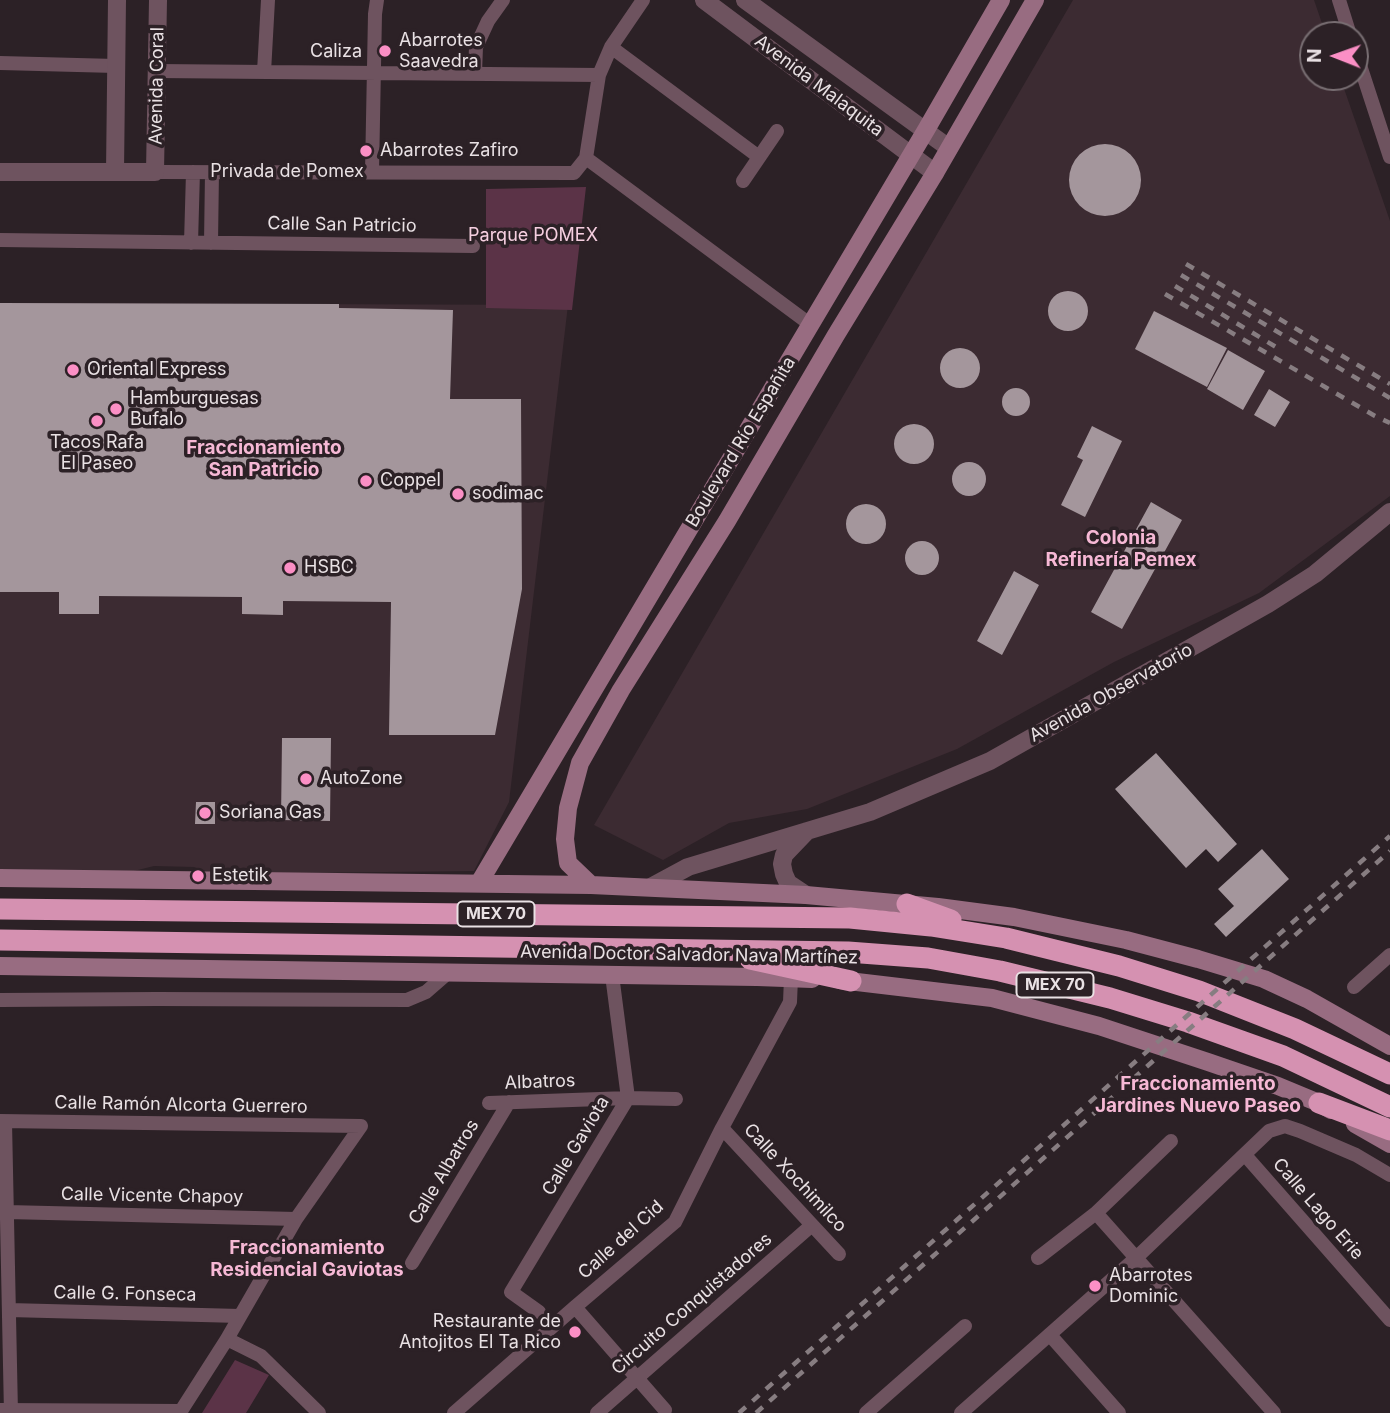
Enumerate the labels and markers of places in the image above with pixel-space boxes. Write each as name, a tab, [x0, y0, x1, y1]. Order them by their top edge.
place label: Abarrotes Saavedra	[399, 30, 483, 72]
marker: Abarrotes Saavedra	[377, 43, 393, 59]
place label: Abarrotes Zafiro	[380, 140, 519, 162]
marker: Abarrotes Zafiro	[358, 143, 374, 159]
place label: Oriental Express	[87, 359, 226, 381]
marker: Oriental Express	[65, 362, 81, 378]
place label: Hamburguesas Bufalo	[130, 388, 259, 430]
marker: Hamburguesas Bufalo	[108, 401, 124, 417]
marker: Tacos Rafa El Paseo	[89, 413, 105, 429]
place label: Tacos Rafa El Paseo	[50, 432, 144, 474]
place label: Coppel	[380, 470, 441, 492]
marker: Coppel	[358, 473, 374, 489]
place label: sodimac	[472, 483, 544, 505]
marker: sodimac	[450, 486, 466, 502]
place label: HSBC	[304, 557, 354, 579]
marker: HSBC	[282, 560, 298, 576]
place label: AutoZone	[320, 768, 403, 790]
marker: AutoZone	[298, 771, 314, 787]
place label: Soriana Gas	[219, 802, 322, 824]
marker: Soriana Gas	[197, 805, 213, 821]
place label: Estetik	[212, 865, 269, 887]
marker: Estetik	[190, 868, 206, 884]
place label: Abarrotes Dominic	[1109, 1265, 1193, 1308]
marker: Abarrotes Dominic	[1087, 1278, 1103, 1294]
place label: Restaurante de Antojitos El Ta Rico	[399, 1311, 561, 1354]
marker: Restaurante de Antojitos El Ta Rico	[567, 1324, 583, 1340]

